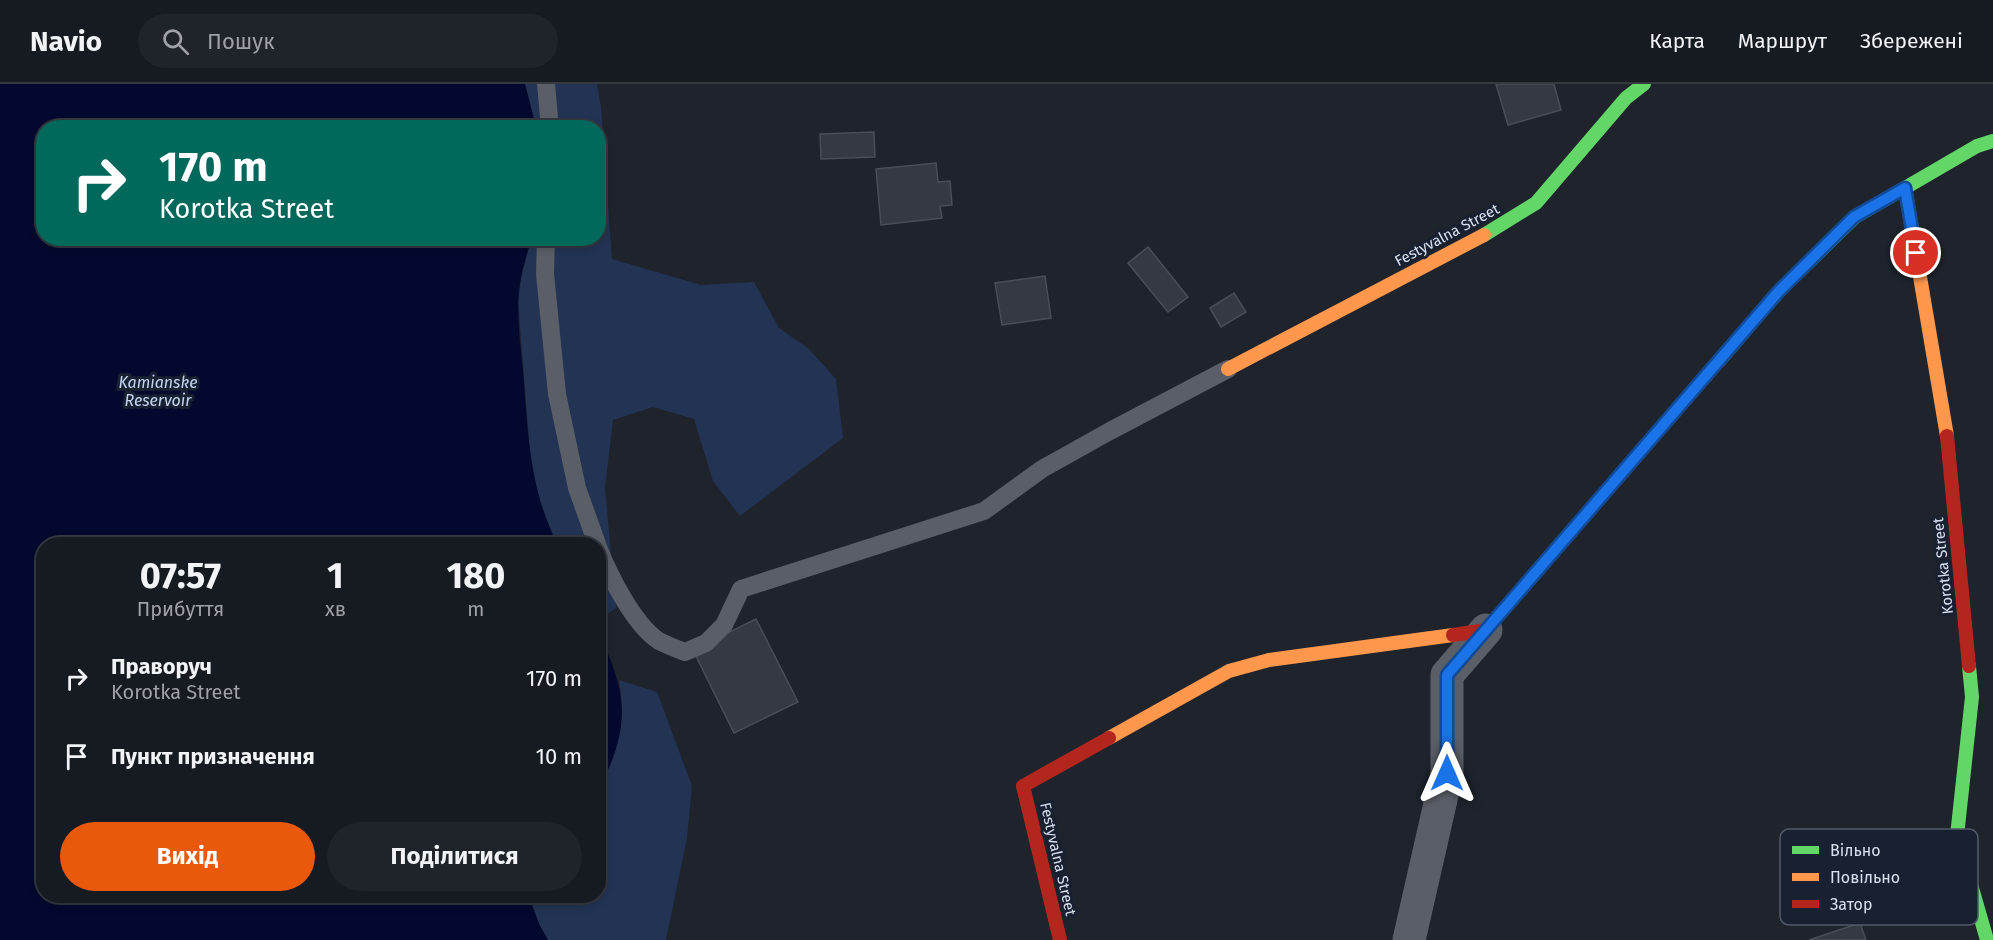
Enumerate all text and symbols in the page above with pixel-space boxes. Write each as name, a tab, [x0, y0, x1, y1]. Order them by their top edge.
search box	[138, 14, 558, 68]
text: Navio	[30, 25, 102, 58]
icon: search	[159, 25, 192, 58]
text: Пошук	[207, 28, 275, 55]
text: Карта	[1649, 28, 1705, 54]
text: Маршрут	[1738, 28, 1827, 54]
text: Збережені	[1860, 28, 1963, 54]
text: 170 m	[159, 142, 268, 192]
icon: right	[60, 144, 138, 222]
text: Korotka Street	[159, 193, 334, 225]
street label: Festyvalna Street	[1392, 200, 1503, 270]
pin	[1890, 227, 1941, 278]
icon: arrive	[1899, 236, 1932, 269]
water label: Kamianske Reservoir	[119, 373, 198, 410]
street label: Korotka Street	[1929, 516, 1957, 615]
text: 07:57	[140, 554, 221, 598]
text: 1	[327, 554, 344, 598]
text: 180	[447, 554, 505, 598]
text: Прибуття	[137, 597, 224, 621]
text: хв	[325, 597, 346, 621]
text: m	[467, 597, 485, 621]
text: Праворуч	[111, 653, 212, 680]
icon: right	[60, 662, 93, 695]
text: 170 m	[526, 665, 582, 692]
text: Korotka Street	[111, 680, 241, 704]
icon: arrive	[60, 740, 93, 773]
position arrow	[1415, 741, 1479, 805]
text: Пункт призначення	[111, 743, 315, 770]
text: 10 m	[536, 743, 582, 770]
street label: Festyvalna Street	[1036, 801, 1080, 918]
button: Вихід	[60, 822, 315, 891]
button: Поділитися	[327, 822, 582, 891]
legend	[1780, 829, 1978, 925]
text: Вільно	[1830, 841, 1881, 860]
text: Повільно	[1830, 868, 1900, 887]
text: Затор	[1830, 895, 1872, 914]

